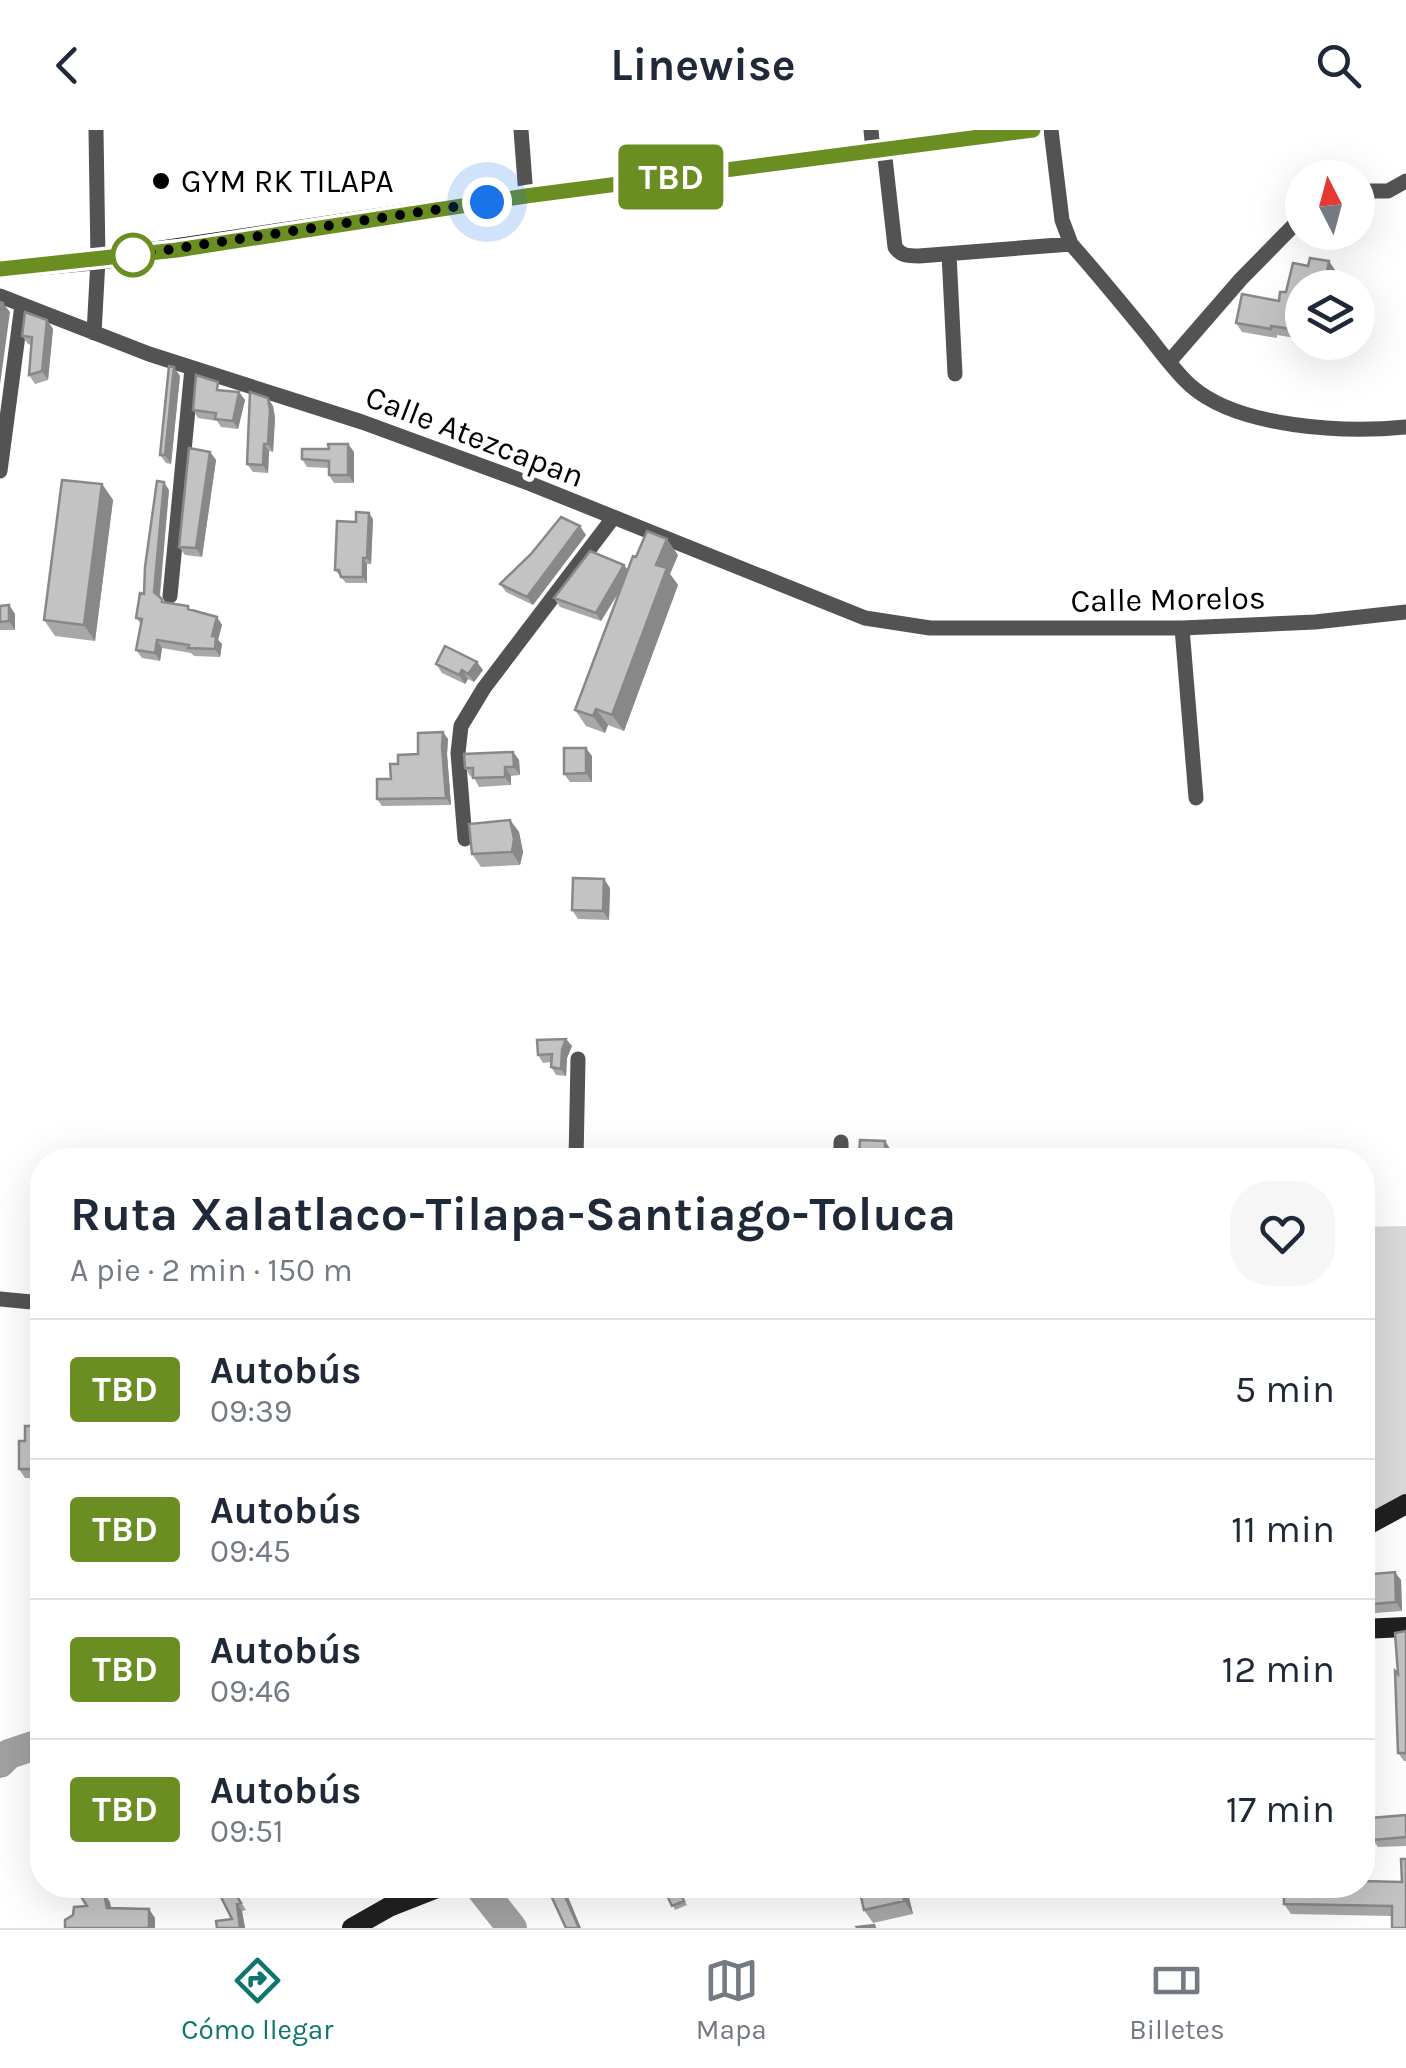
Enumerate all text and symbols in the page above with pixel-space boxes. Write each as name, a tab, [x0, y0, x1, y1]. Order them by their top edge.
icon: back	[40, 38, 95, 93]
icon: search	[1311, 38, 1366, 93]
text: Linewise	[610, 39, 796, 91]
line badge: TBD	[614, 145, 728, 210]
text: TBD	[638, 157, 704, 198]
north arrow	[1285, 160, 1375, 250]
map controls	[1285, 160, 1375, 360]
place label: GYM RK TILAPA	[181, 163, 394, 200]
marker: GYM RK TILAPA	[150, 170, 172, 192]
your location	[462, 177, 512, 227]
unlabelled marker	[112, 234, 154, 276]
button: layers	[1285, 270, 1375, 360]
street label: Calle Atezcapan	[360, 378, 589, 495]
street label: Calle Morelos	[1070, 579, 1266, 620]
button: heart	[1230, 1181, 1335, 1286]
text: Ruta Xalatlaco-Tilapa-Santiago-Toluca	[70, 1186, 956, 1242]
text: A pie · 2 min · 150 m	[70, 1252, 353, 1289]
text: Autobús	[210, 1348, 361, 1393]
text: 5 min	[1235, 1367, 1335, 1412]
text: TBD	[92, 1369, 158, 1410]
text: 09:39	[210, 1393, 292, 1430]
text: Autobús	[210, 1488, 361, 1533]
text: 11 min	[1231, 1507, 1335, 1552]
text: TBD	[92, 1509, 158, 1550]
text: 09:45	[210, 1533, 291, 1570]
text: Autobús	[210, 1628, 361, 1673]
text: 12 min	[1222, 1647, 1335, 1692]
text: TBD	[92, 1649, 158, 1690]
text: 09:46	[210, 1673, 291, 1710]
text: Autobús	[210, 1768, 361, 1813]
text: 17 min	[1226, 1787, 1335, 1832]
text: TBD	[92, 1789, 158, 1830]
text: 09:51	[210, 1813, 284, 1850]
tab: Cómo llegar	[181, 1953, 333, 2046]
tab: Mapa	[696, 1953, 767, 2046]
tab: Billetes	[1129, 1953, 1225, 2046]

